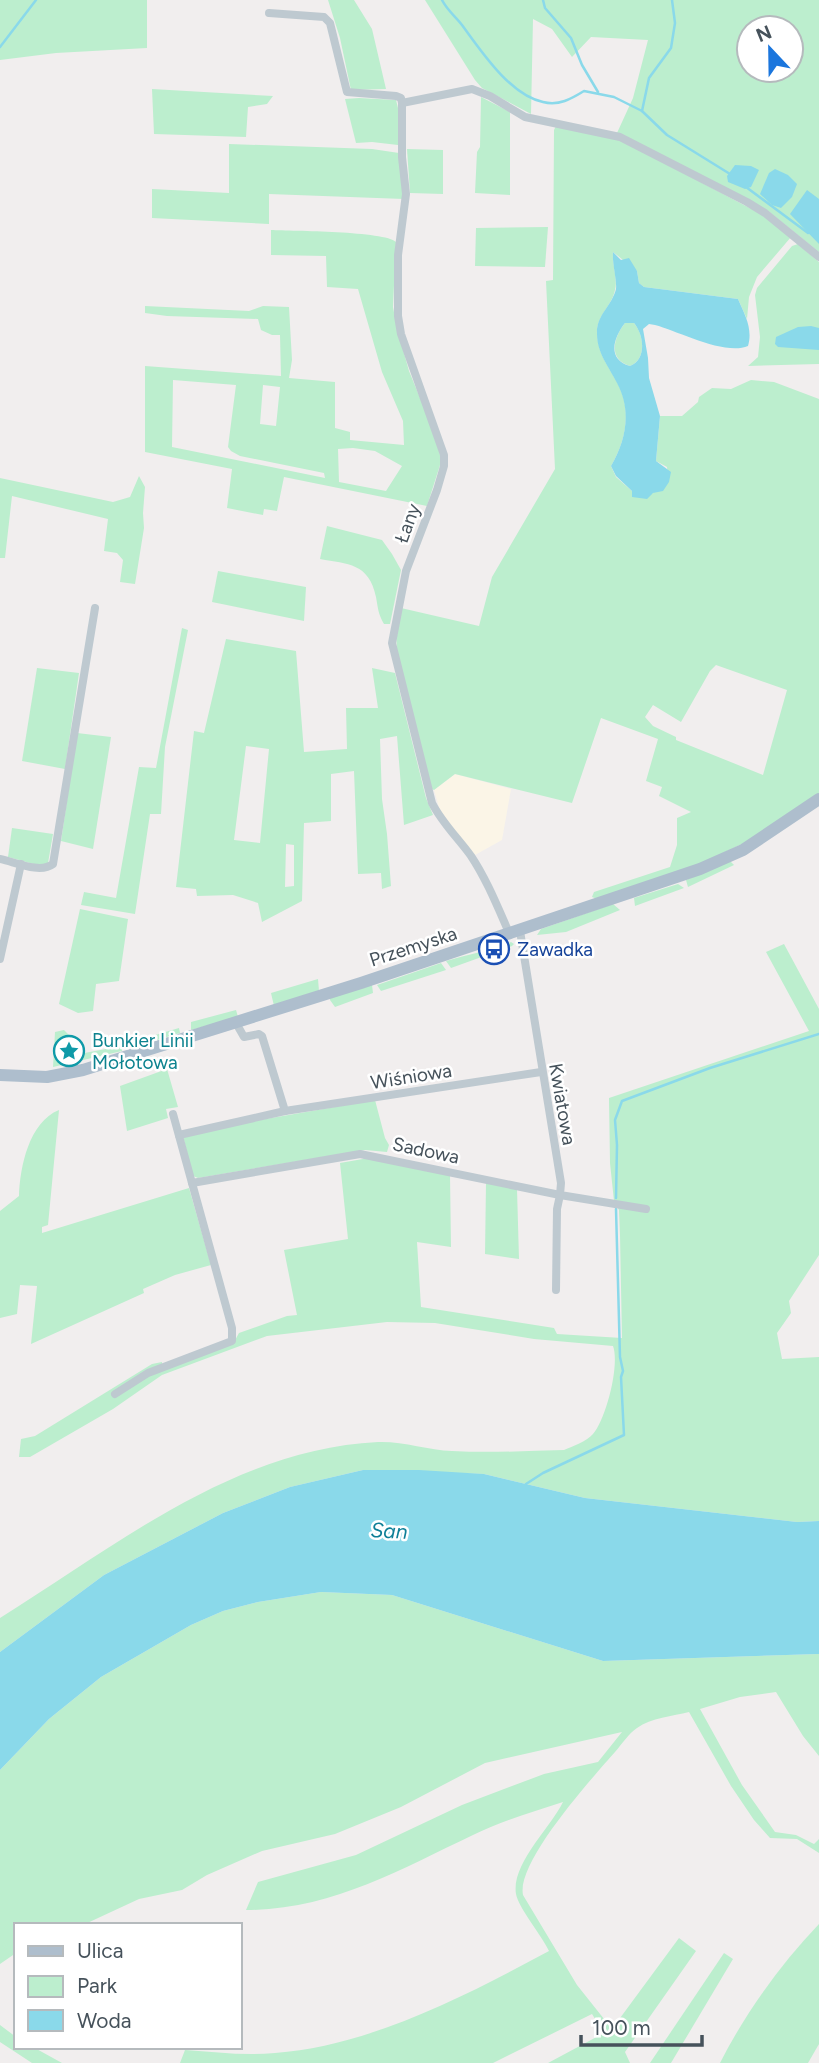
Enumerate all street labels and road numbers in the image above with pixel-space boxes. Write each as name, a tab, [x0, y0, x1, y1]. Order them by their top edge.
street label: Łany	[390, 500, 425, 546]
street label: Przemyska	[367, 922, 460, 971]
street label: Wiśniowa	[369, 1059, 453, 1094]
street label: Kwiatowa	[544, 1061, 581, 1147]
street label: Sadowa	[390, 1132, 461, 1169]

